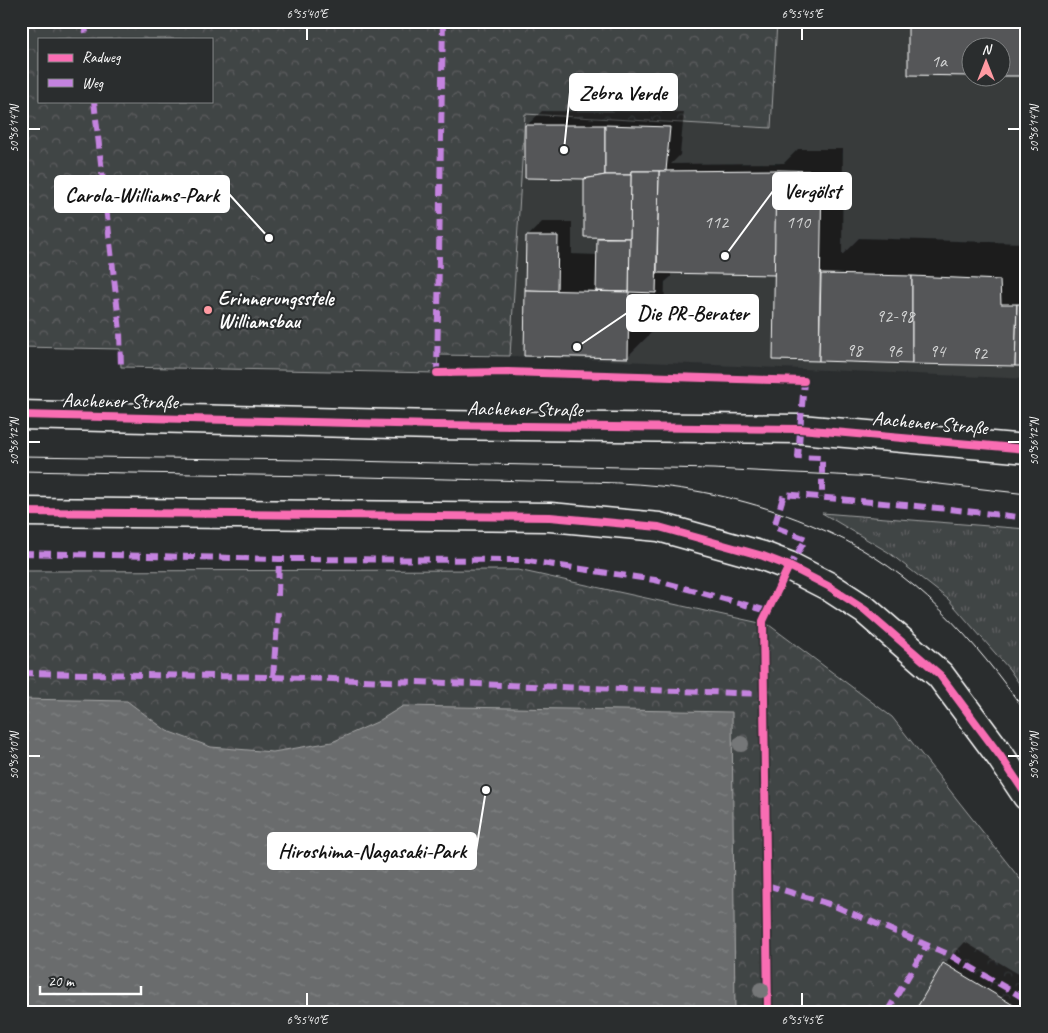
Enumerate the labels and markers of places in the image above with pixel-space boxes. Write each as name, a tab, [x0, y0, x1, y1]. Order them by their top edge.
callout: Zebra Verde	[570, 74, 677, 110]
callout: Vergölst	[773, 173, 851, 209]
callout: Carola-Williams-Park	[55, 176, 229, 212]
place label: Erinnerungsstele Williamsbau	[218, 286, 335, 334]
callout: Die PR-Berater	[627, 295, 758, 331]
marker: Erinnerungsstele Williamsbau	[202, 304, 214, 316]
callout: Hiroshima-Nagasaki-Park	[268, 833, 476, 869]

